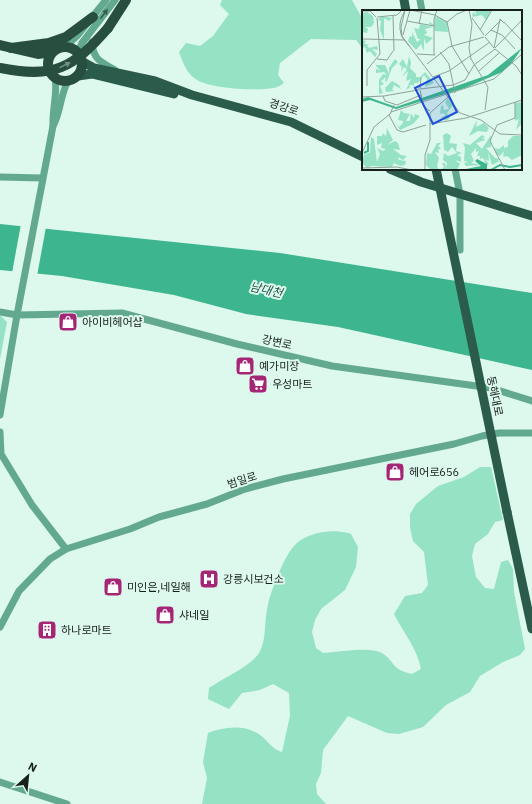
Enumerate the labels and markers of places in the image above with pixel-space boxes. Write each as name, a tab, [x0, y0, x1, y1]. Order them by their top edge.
shop icon: 아이비헤어샵	[57, 311, 79, 333]
place label: 아이비헤어샵	[82, 315, 143, 329]
shop icon: 예가미장	[234, 355, 256, 377]
place label: 예가미장	[259, 359, 299, 373]
supermarket icon: 우성마트	[247, 373, 269, 395]
place label: 우성마트	[272, 377, 312, 391]
shop icon: 헤어로656	[384, 461, 406, 483]
place label: 헤어로656	[409, 465, 459, 479]
hospital icon: 강릉시보건소	[198, 568, 220, 590]
place label: 강릉시보건소	[223, 572, 284, 586]
shop icon: 미인은,네일해	[102, 576, 124, 598]
place label: 미인은,네일해	[127, 580, 191, 594]
shop icon: 샤네일	[154, 604, 176, 626]
place label: 샤네일	[179, 608, 209, 622]
building icon: 하나로마트	[36, 619, 58, 641]
place label: 하나로마트	[61, 623, 112, 637]

